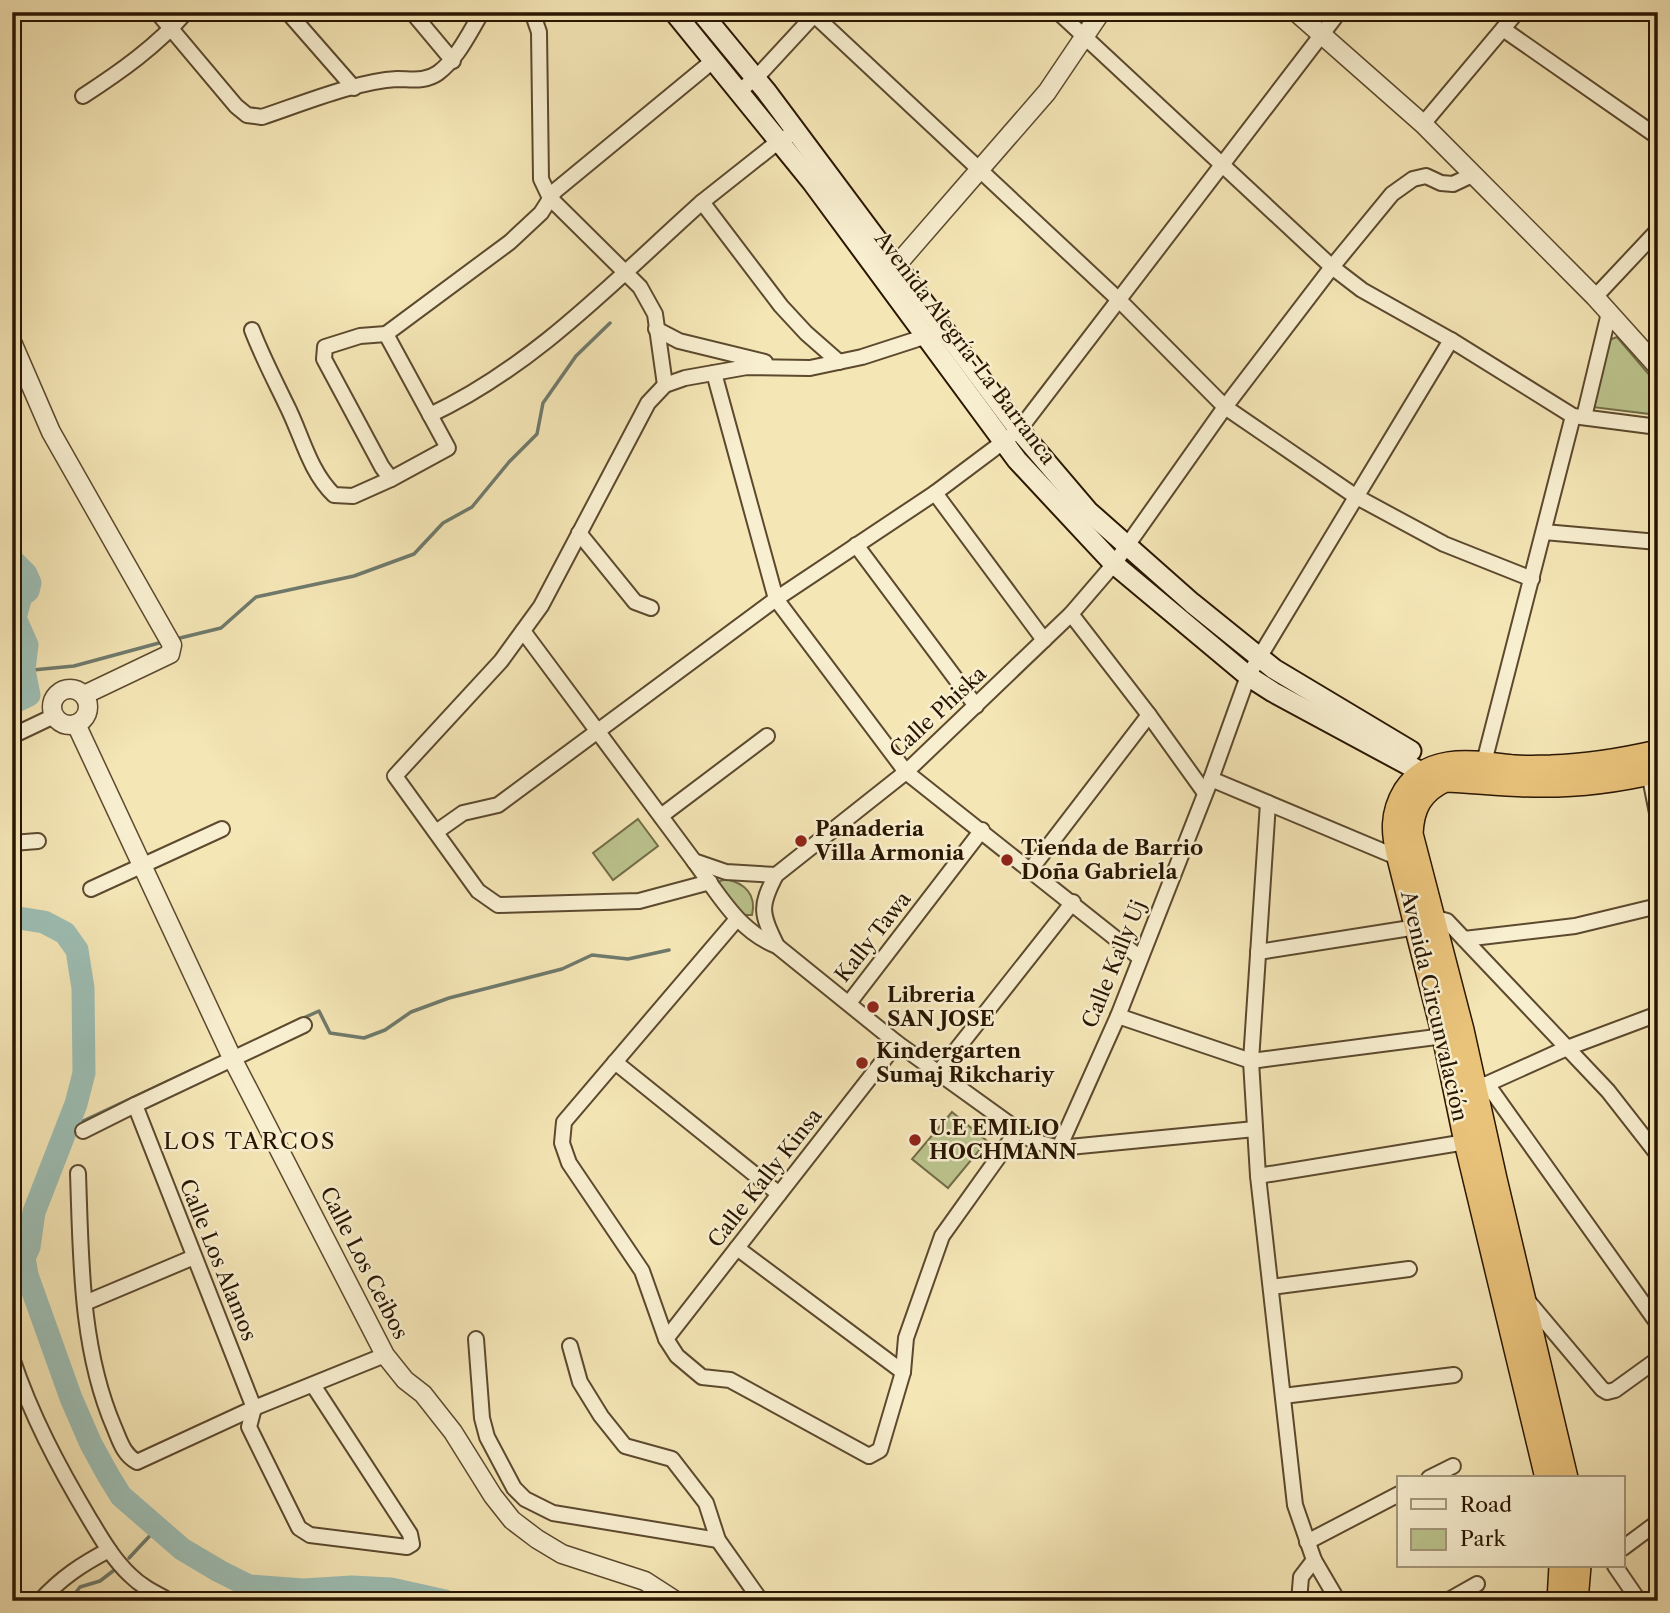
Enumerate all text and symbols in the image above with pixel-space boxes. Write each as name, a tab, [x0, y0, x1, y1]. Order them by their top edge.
street label: Avenida Alegría-La Barranca	[869, 226, 1062, 470]
street label: Calle Phiska	[884, 660, 992, 763]
place label: Panaderia Villa Armonia	[814, 816, 965, 865]
marker: Panaderia Villa Armonia	[793, 833, 809, 849]
place label: Tienda de Barrio Doña Gabriela	[1021, 835, 1203, 884]
marker: Tienda de Barrio Doña Gabriela	[999, 852, 1015, 868]
street label: Kally Tawa	[830, 886, 916, 987]
street label: Avenida Circunvalación	[1396, 887, 1473, 1124]
street label: Calle Kally Uj	[1077, 896, 1150, 1031]
place label: Libreria SAN JOSE	[887, 982, 995, 1031]
marker: Libreria SAN JOSE	[865, 999, 881, 1015]
place label: Kindergarten Sumaj Rikchariy	[876, 1038, 1055, 1087]
marker: Kindergarten Sumaj Rikchariy	[854, 1055, 870, 1071]
street label: Calle Kally Kinsa	[703, 1102, 827, 1252]
place label: U.E EMILIO HOCHMANN	[929, 1115, 1077, 1164]
district label: LOS TARCOS	[163, 1127, 337, 1155]
marker: U.E EMILIO HOCHMANN	[907, 1132, 923, 1148]
street label: Calle Los Alamos	[175, 1175, 262, 1344]
street label: Calle Los Ceibos	[315, 1182, 414, 1343]
legend	[1397, 1476, 1624, 1568]
text: Road	[1460, 1492, 1512, 1517]
text: Park	[1460, 1526, 1506, 1551]

